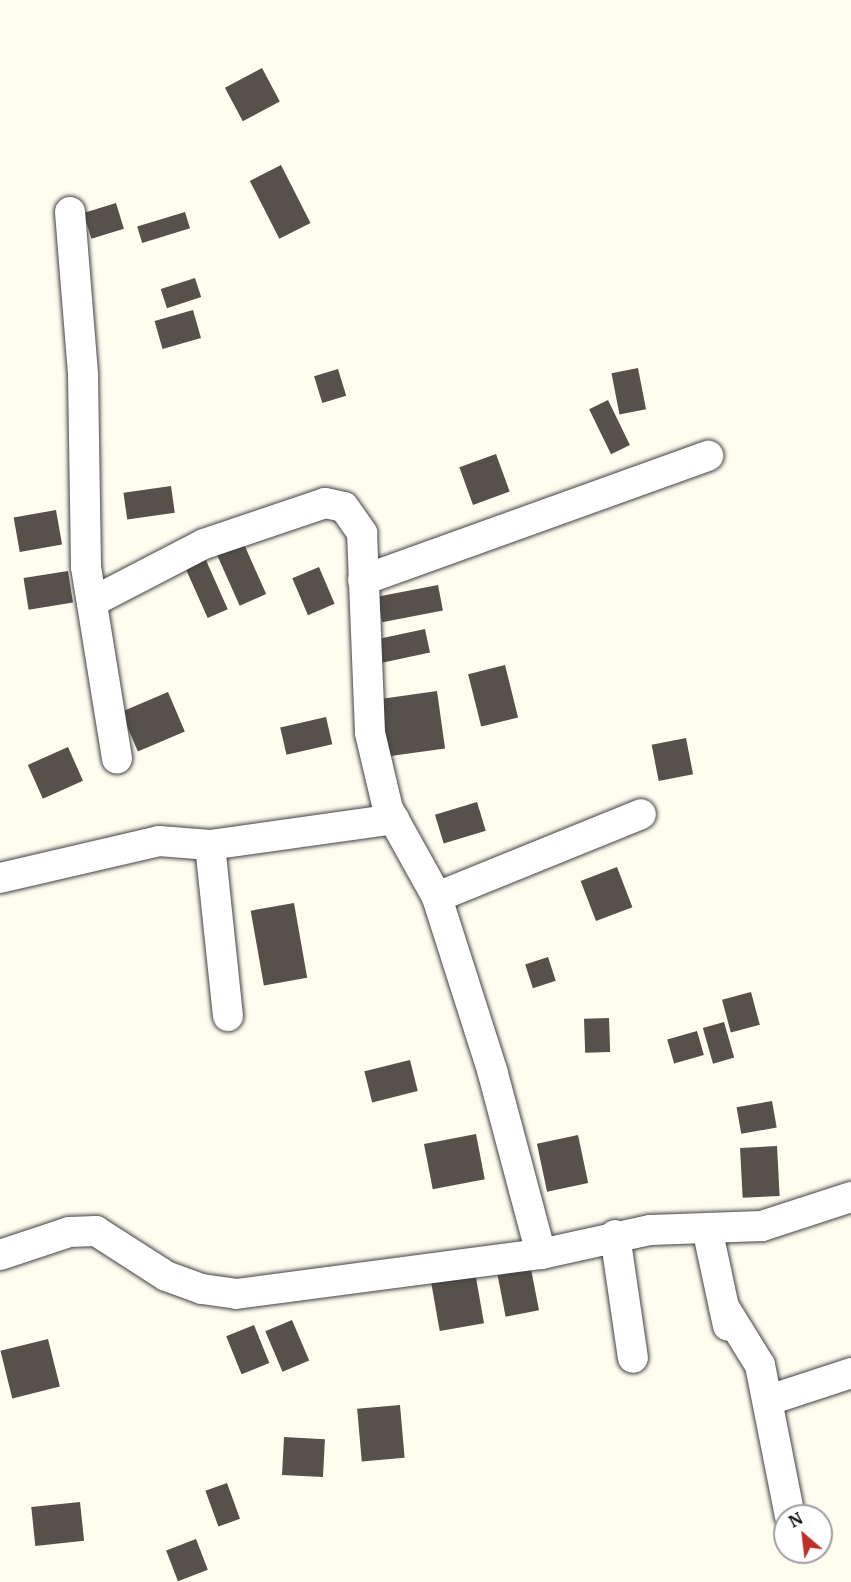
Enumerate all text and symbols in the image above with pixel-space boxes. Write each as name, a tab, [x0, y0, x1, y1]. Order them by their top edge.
north arrow	[773, 1504, 833, 1564]
text: N	[785, 1508, 806, 1532]

